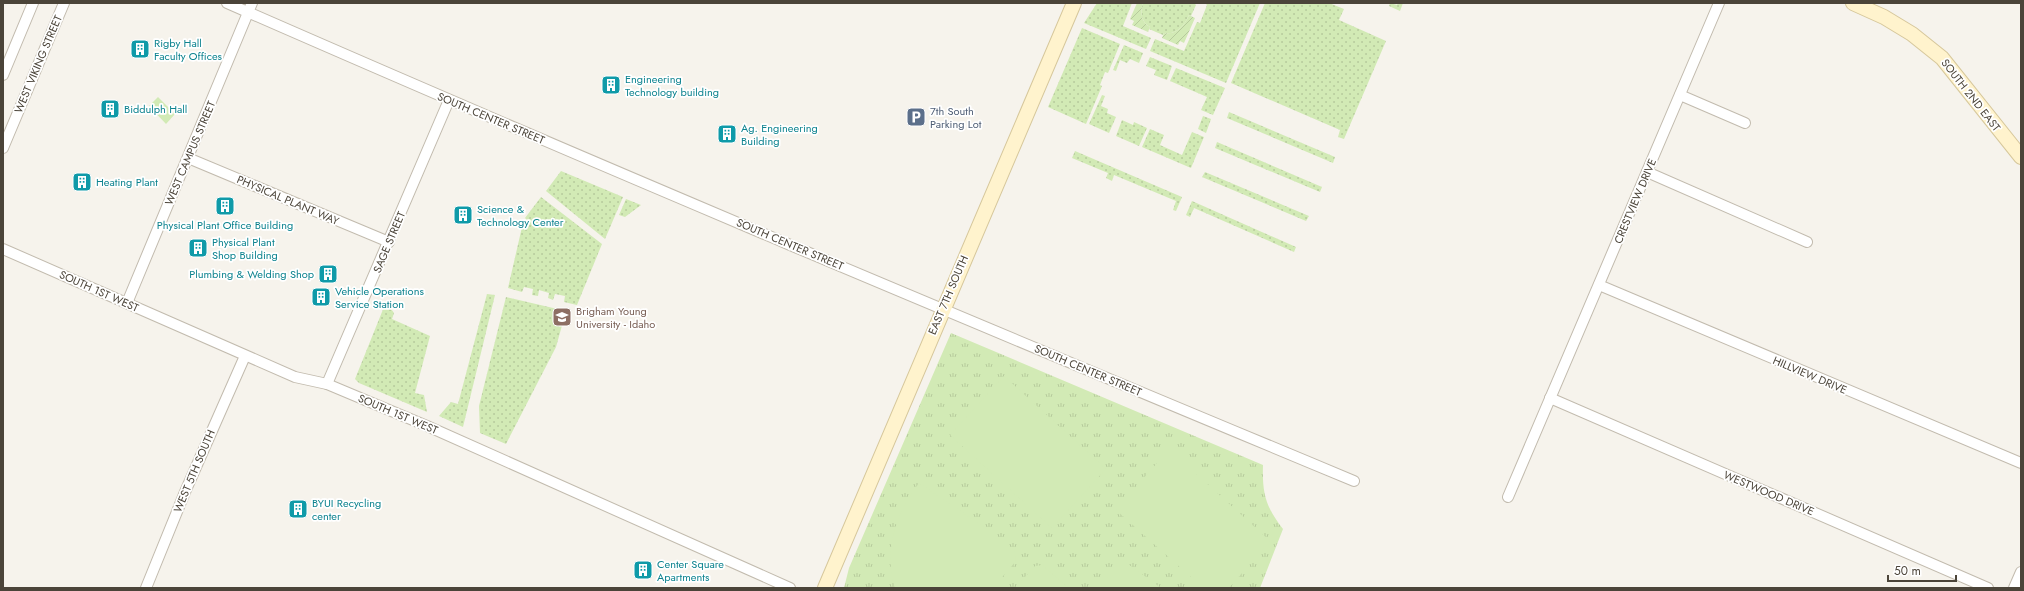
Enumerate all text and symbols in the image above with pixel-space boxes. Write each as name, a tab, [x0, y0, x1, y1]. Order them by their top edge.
street label: WEST VIKING STREET	[10, 12, 66, 116]
place label: Rigby Hall Faculty Offices	[154, 35, 223, 64]
building icon: Rigby Hall Faculty Offices	[129, 38, 151, 60]
street label: SOUTH 2ND EAST	[1938, 55, 2004, 135]
place label: Engineering Technology building	[625, 71, 719, 100]
building icon: Engineering Technology building	[600, 74, 622, 96]
street label: SOUTH CENTER STREET	[435, 88, 547, 148]
building icon: Biddulph Hall	[99, 98, 121, 120]
street label: WEST CAMPUS STREET	[161, 98, 219, 208]
place label: Biddulph Hall	[124, 101, 187, 117]
place label: 7th South Parking Lot	[930, 103, 982, 132]
parking icon: 7th South Parking Lot	[905, 106, 927, 128]
place label: Ag. Engineering Building	[741, 120, 818, 149]
building icon: Ag. Engineering Building	[716, 123, 738, 145]
street label: CRESTVIEW DRIVE	[1610, 156, 1660, 246]
building icon: Heating Plant	[71, 171, 93, 193]
street label: PHYSICAL PLANT WAY	[234, 171, 342, 229]
place label: Heating Plant	[96, 174, 158, 190]
building icon: Physical Plant Office Building	[214, 195, 236, 217]
place label: Science & Technology Center	[477, 201, 564, 230]
building icon: Science & Technology Center	[452, 204, 474, 226]
street label: SAGE STREET	[369, 209, 409, 275]
street label: SOUTH CENTER STREET	[734, 214, 846, 274]
place label: Physical Plant Office Building	[157, 217, 293, 233]
place label: Physical Plant Shop Building	[212, 234, 278, 263]
building icon: Physical Plant Shop Building	[187, 237, 209, 259]
street label: EAST 7TH SOUTH	[924, 253, 972, 337]
building icon: Plumbing & Welding Shop	[317, 263, 339, 285]
street label: SOUTH 1ST WEST	[57, 266, 141, 316]
place label: Plumbing & Welding Shop	[189, 266, 314, 282]
place label: Vehicle Operations Service Station	[335, 283, 424, 312]
building icon: Vehicle Operations Service Station	[310, 286, 332, 308]
place label: Brigham Young University - Idaho	[576, 303, 655, 332]
school or university icon: Brigham Young University - Idaho	[551, 306, 573, 328]
street label: SOUTH CENTER STREET	[1032, 340, 1144, 400]
street label: HILLVIEW DRIVE	[1770, 352, 1850, 398]
street label: SOUTH 1ST WEST	[356, 390, 440, 438]
street label: WEST 5TH SOUTH	[169, 427, 219, 515]
street label: WESTWOOD DRIVE	[1721, 467, 1817, 519]
place label: BYUI Recycling center	[312, 495, 381, 524]
building icon: BYUI Recycling center	[287, 498, 309, 520]
place label: Center Square Apartments	[657, 556, 724, 585]
scale bar	[1888, 557, 1956, 583]
building icon: Center Square Apartments	[632, 559, 654, 581]
text: 50 m	[1894, 562, 1921, 580]

